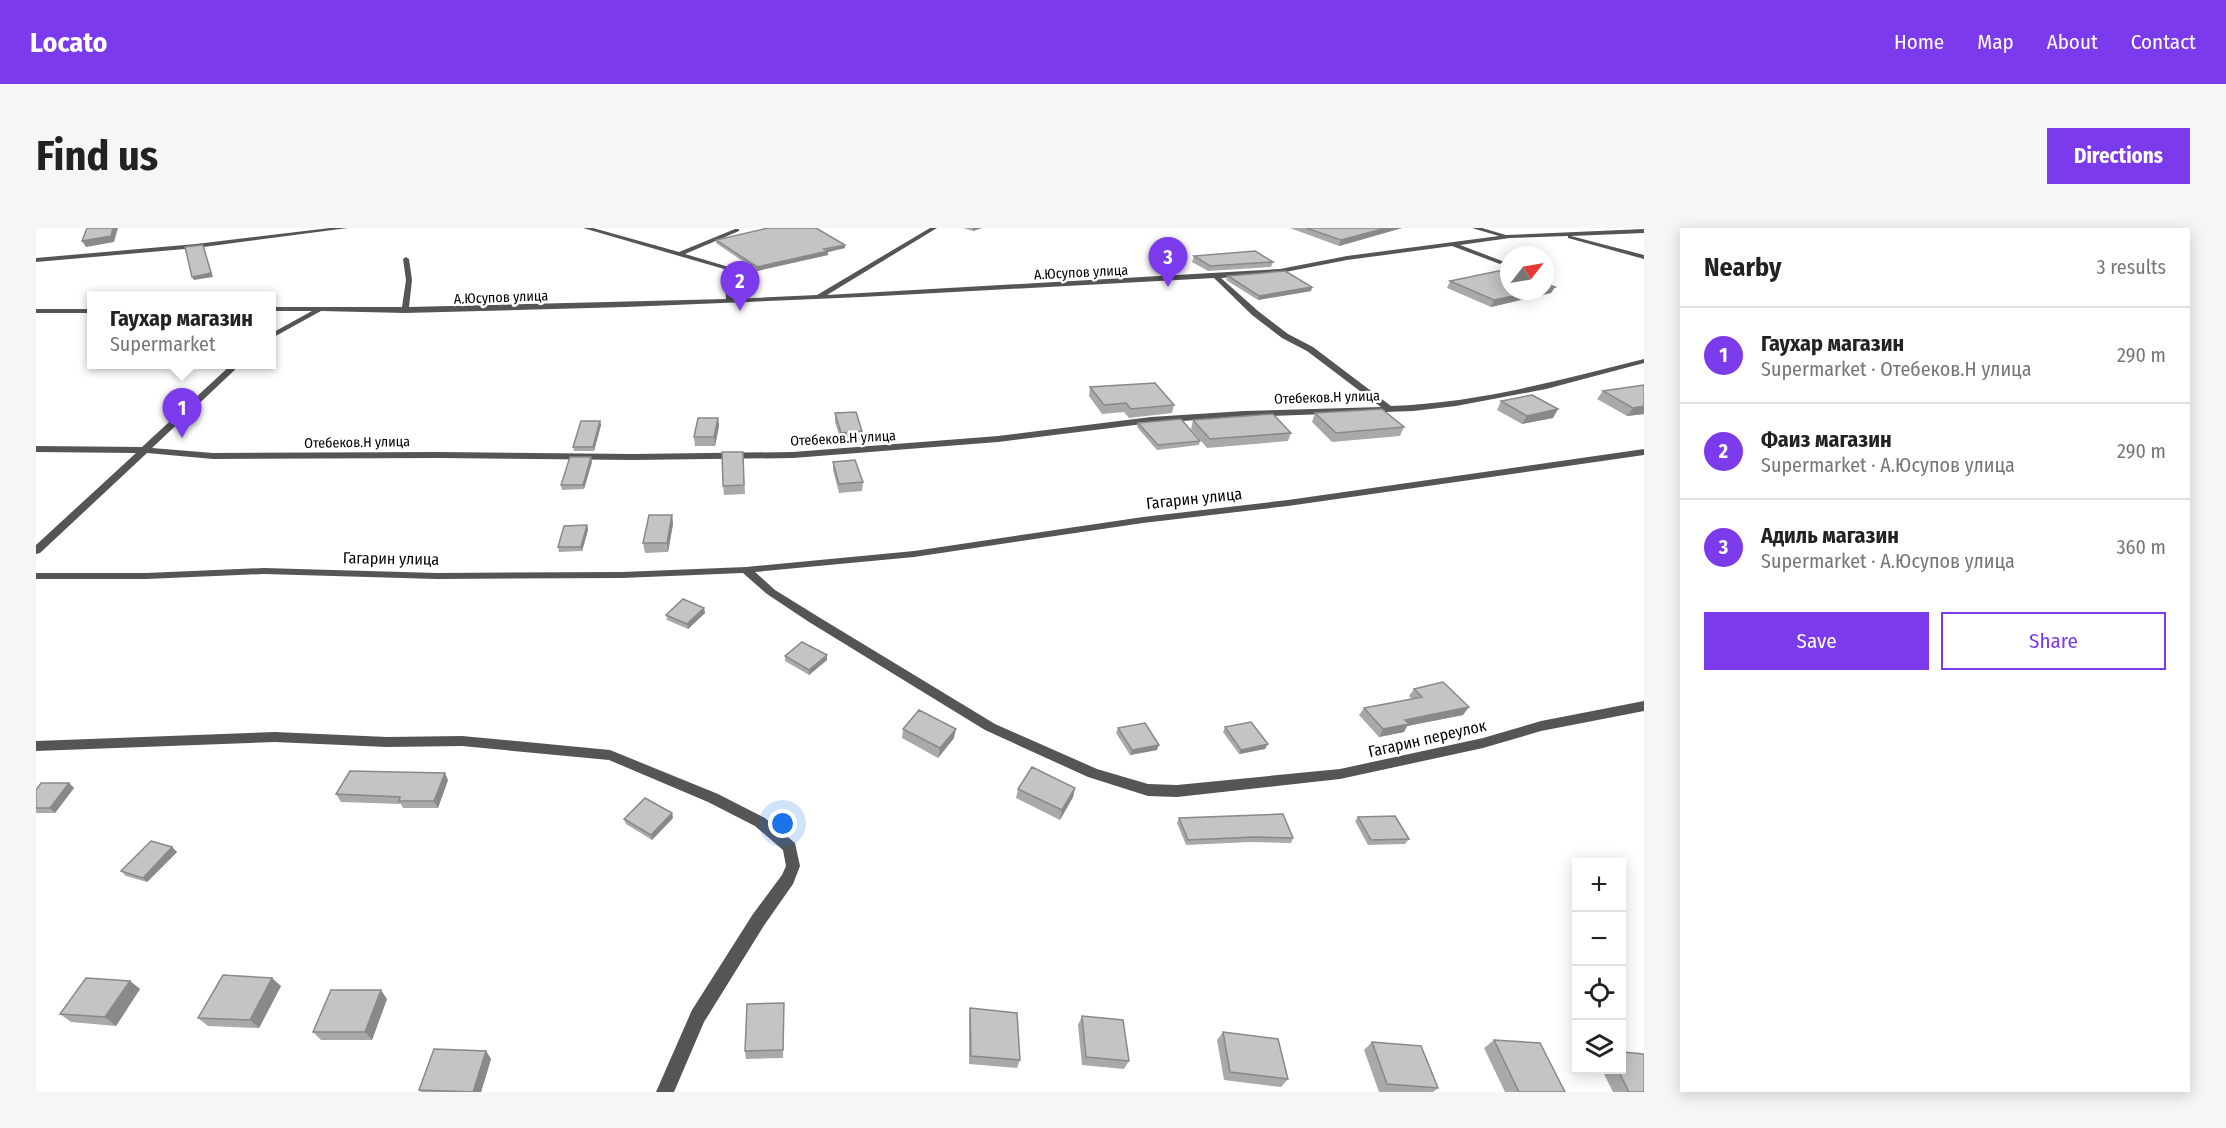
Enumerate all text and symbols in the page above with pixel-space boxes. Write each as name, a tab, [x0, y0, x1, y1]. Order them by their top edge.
text: Locato	[30, 26, 108, 59]
text: Home	[1894, 29, 1944, 55]
text: Map	[1977, 29, 2014, 55]
text: About	[2047, 29, 2098, 55]
text: Contact	[2131, 29, 2196, 55]
button: Directions	[2047, 128, 2190, 184]
text: Find us	[36, 131, 158, 181]
pin: 3	[1148, 238, 1188, 287]
north arrow	[1500, 246, 1554, 300]
text: Nearby	[1704, 252, 1781, 283]
text: 3 results	[2097, 255, 2166, 279]
pin: 2	[720, 262, 760, 311]
street label: А.Юсупов улица	[1034, 262, 1129, 283]
street label: А.Юсупов улица	[454, 287, 549, 308]
popup	[87, 291, 276, 369]
text: Гаухар магазин	[110, 305, 253, 332]
text: Гаухар магазин	[1761, 330, 1904, 357]
text: Supermarket	[110, 332, 216, 356]
text: 1	[1719, 343, 1728, 367]
text: 290 m	[2117, 343, 2166, 367]
text: Supermarket · Отебеков.Н улица	[1761, 357, 2032, 381]
street label: Отебеков.Н улица	[1274, 387, 1380, 408]
pin: 1	[162, 388, 202, 438]
text: Фаиз магазин	[1761, 426, 1892, 453]
street label: Отебеков.Н улица	[790, 427, 896, 450]
street label: Отебеков.Н улица	[304, 433, 410, 452]
text: 2	[1719, 439, 1728, 463]
text: 290 m	[2117, 439, 2166, 463]
text: Supermarket · А.Юсупов улица	[1761, 453, 2015, 477]
street label: Гагарин улица	[1145, 484, 1243, 513]
text: Адиль магазин	[1761, 522, 1899, 549]
text: 3	[1719, 535, 1728, 559]
text: 360 m	[2117, 535, 2166, 559]
street label: Гагарин улица	[343, 548, 440, 569]
text: Supermarket · А.Юсупов улица	[1761, 549, 2015, 573]
button: Save	[1704, 612, 1929, 670]
button: Share	[1941, 612, 2166, 670]
street label: Гагарин переулок	[1366, 716, 1488, 761]
your location	[768, 809, 797, 838]
map controls	[1572, 858, 1626, 1074]
button: +	[1572, 858, 1626, 912]
button: −	[1572, 912, 1626, 966]
button: locate	[1572, 966, 1626, 1020]
button: layers	[1572, 1020, 1626, 1074]

